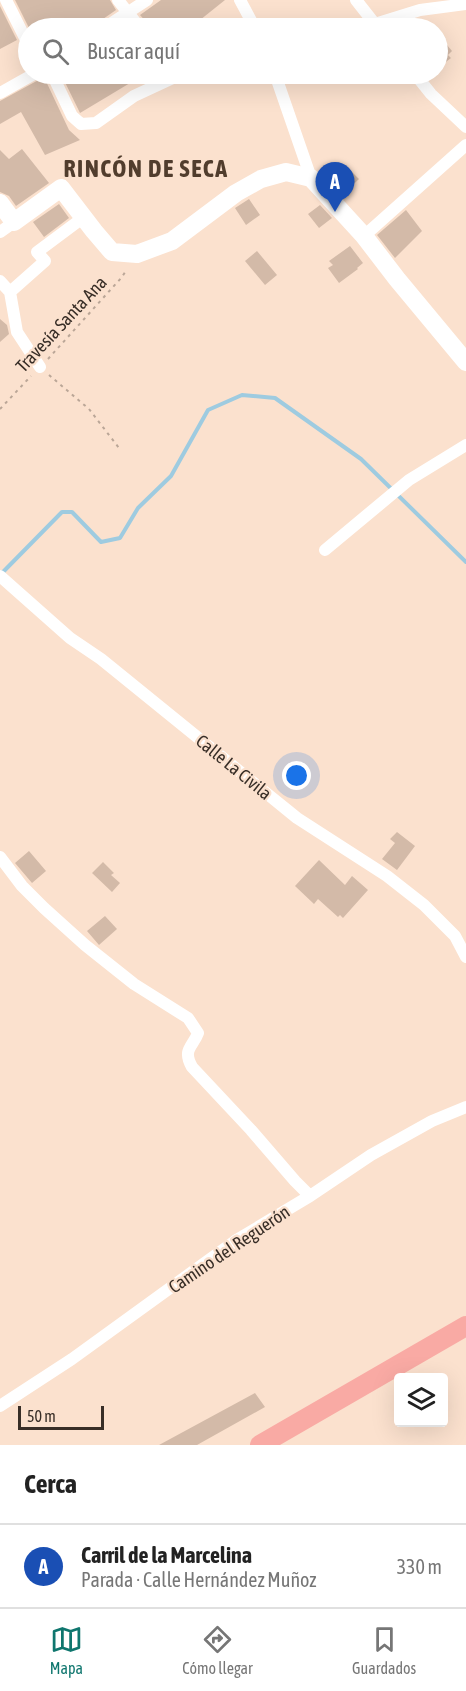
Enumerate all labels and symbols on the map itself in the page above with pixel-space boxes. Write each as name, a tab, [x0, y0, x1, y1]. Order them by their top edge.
district label: RINCÓN DE SECA	[64, 155, 228, 182]
pin: A	[316, 162, 354, 212]
street label: Travesía Santa Ana	[11, 272, 111, 376]
street label: Calle La Civila	[192, 730, 276, 804]
your location	[282, 761, 311, 790]
street label: Camino del Reguerón	[164, 1201, 294, 1297]
scale bar	[18, 1403, 104, 1430]

